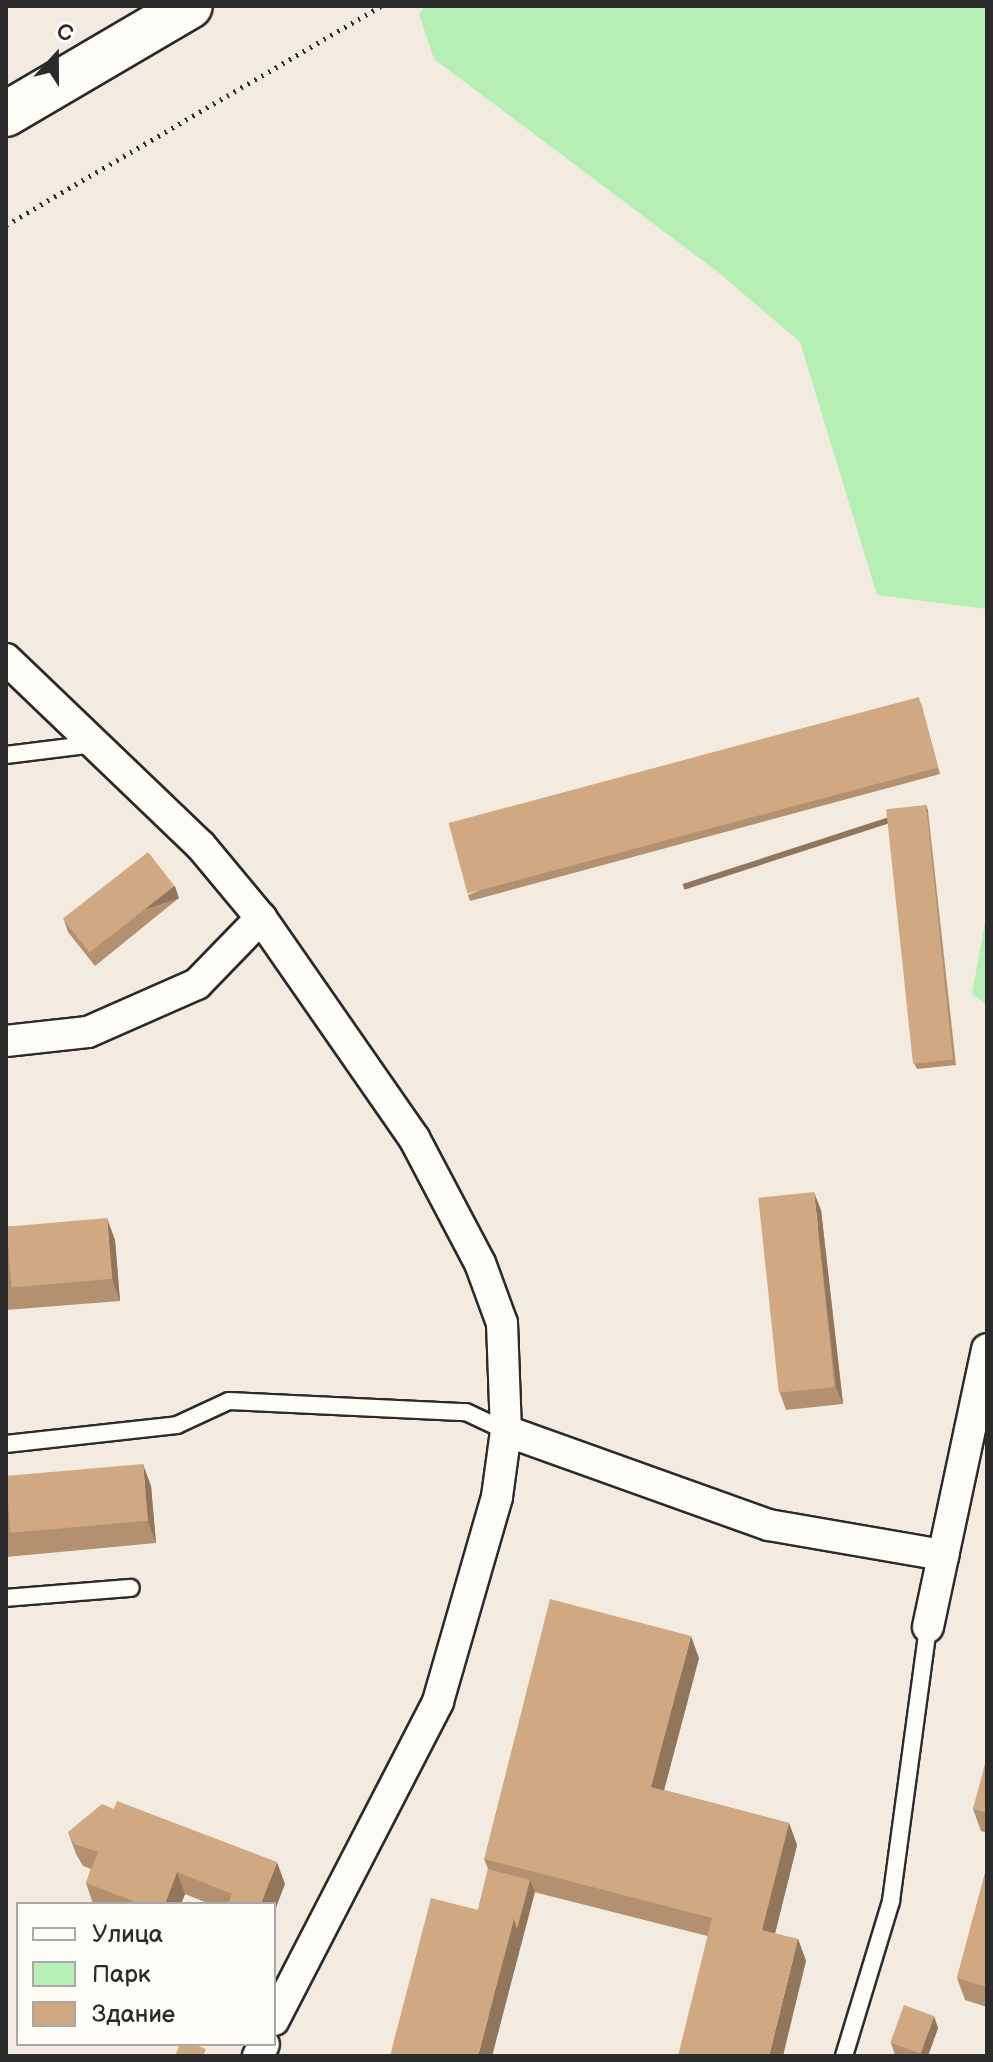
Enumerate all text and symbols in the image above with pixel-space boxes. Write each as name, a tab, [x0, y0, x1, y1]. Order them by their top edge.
north arrow	[16, 16, 96, 96]
text: С	[53, 18, 77, 48]
legend	[16, 1902, 276, 2046]
text: Улица	[92, 1920, 163, 1949]
text: Парк	[92, 1960, 150, 1989]
text: Здание	[92, 2000, 175, 2029]

